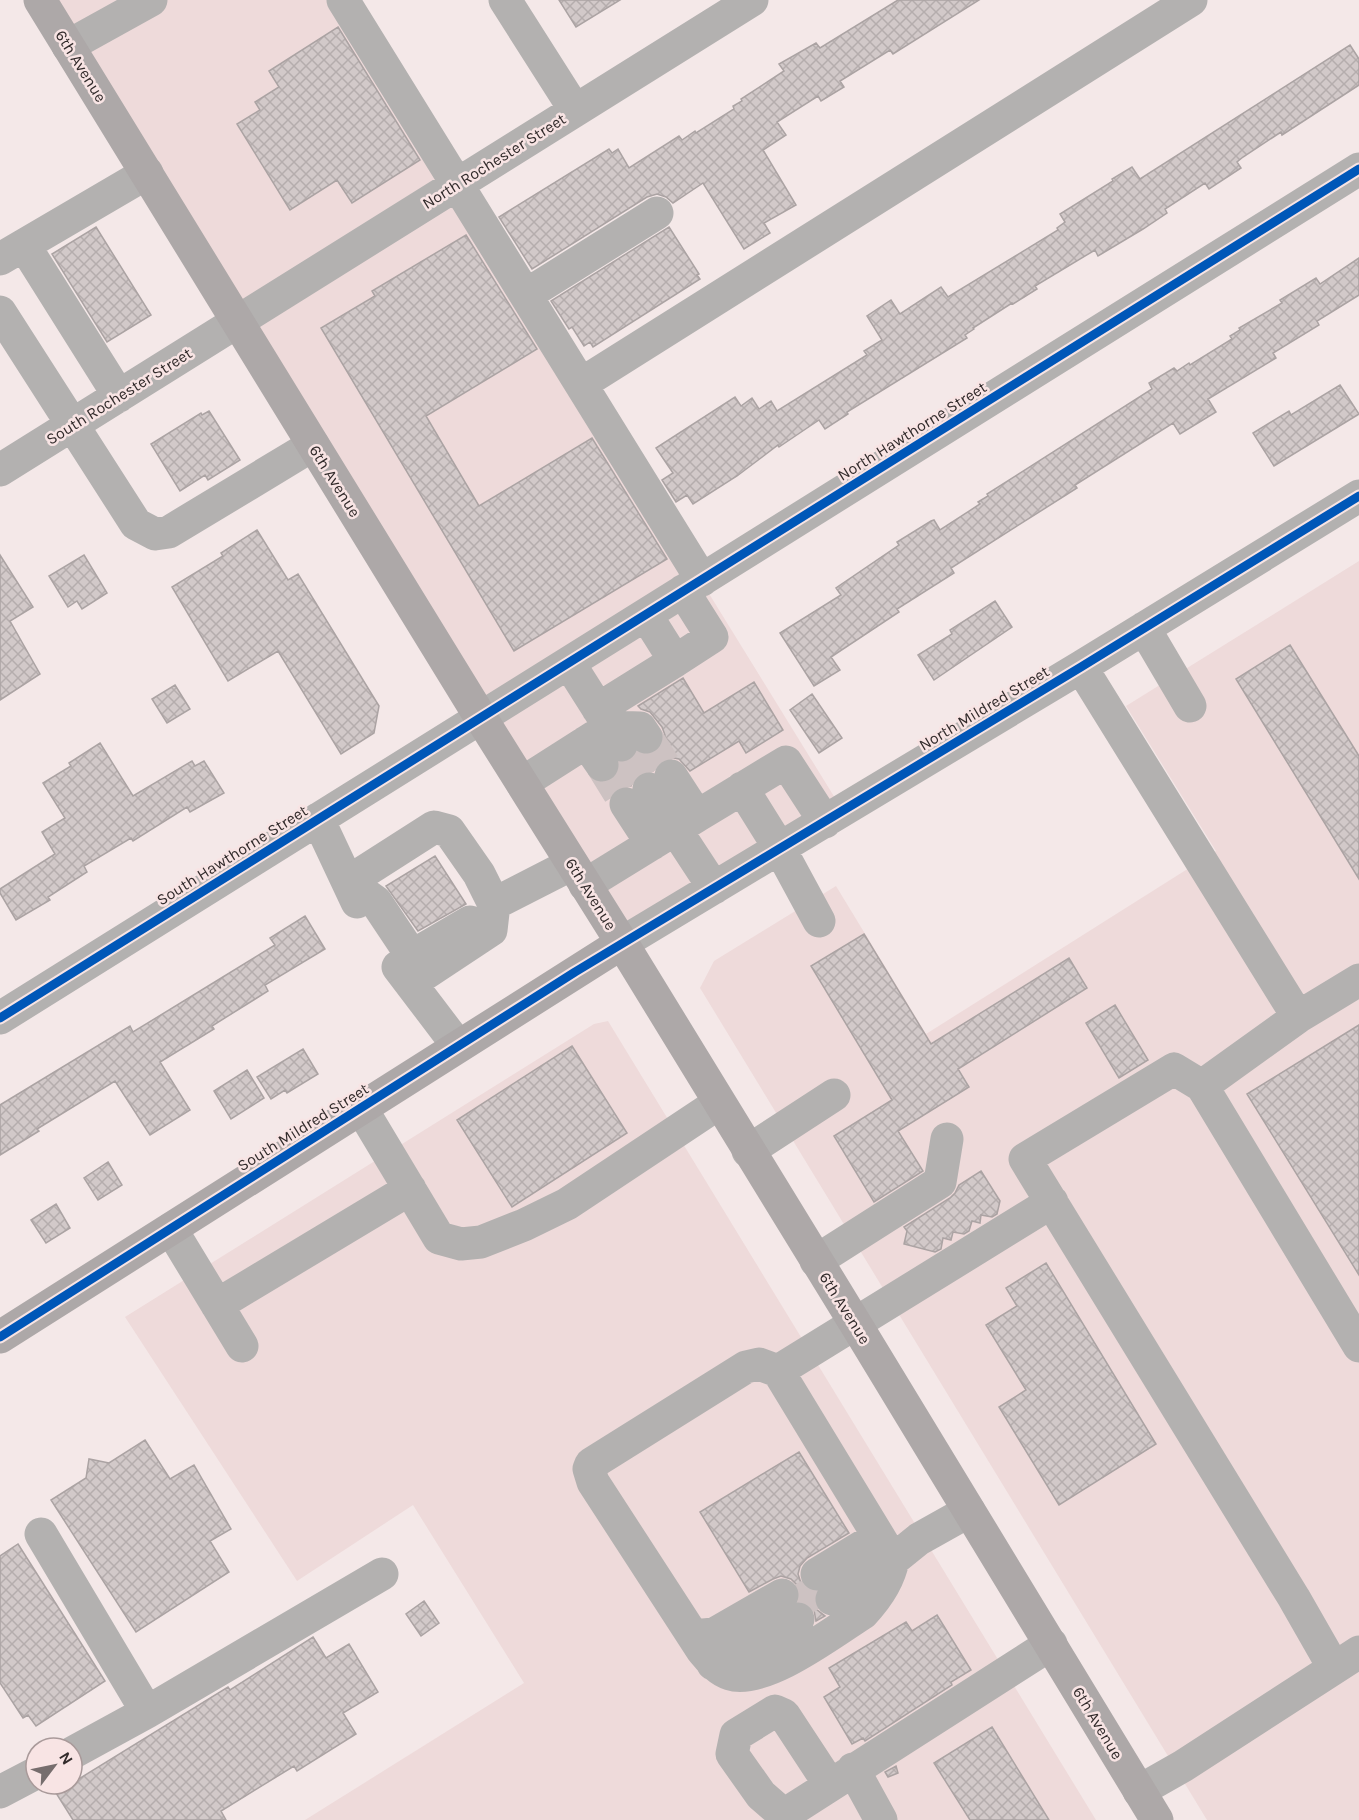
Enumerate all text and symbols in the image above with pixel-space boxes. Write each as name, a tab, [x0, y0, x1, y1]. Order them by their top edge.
street label: 6th Avenue	[51, 26, 111, 106]
street label: North Rochester Street	[419, 109, 569, 213]
street label: South Rochester Street	[43, 343, 195, 449]
street label: North Hawthorne Street	[834, 377, 990, 485]
street label: 6th Avenue	[305, 441, 365, 521]
street label: North Mildred Street	[915, 662, 1053, 754]
street label: South Hawthorne Street	[153, 801, 311, 909]
street label: 6th Avenue	[561, 854, 621, 934]
street label: South Mildred Street	[234, 1079, 372, 1175]
street label: 6th Avenue	[815, 1268, 875, 1348]
street label: 6th Avenue	[1069, 1683, 1127, 1763]
north arrow	[24, 1736, 84, 1796]
text: N	[55, 1748, 77, 1768]

